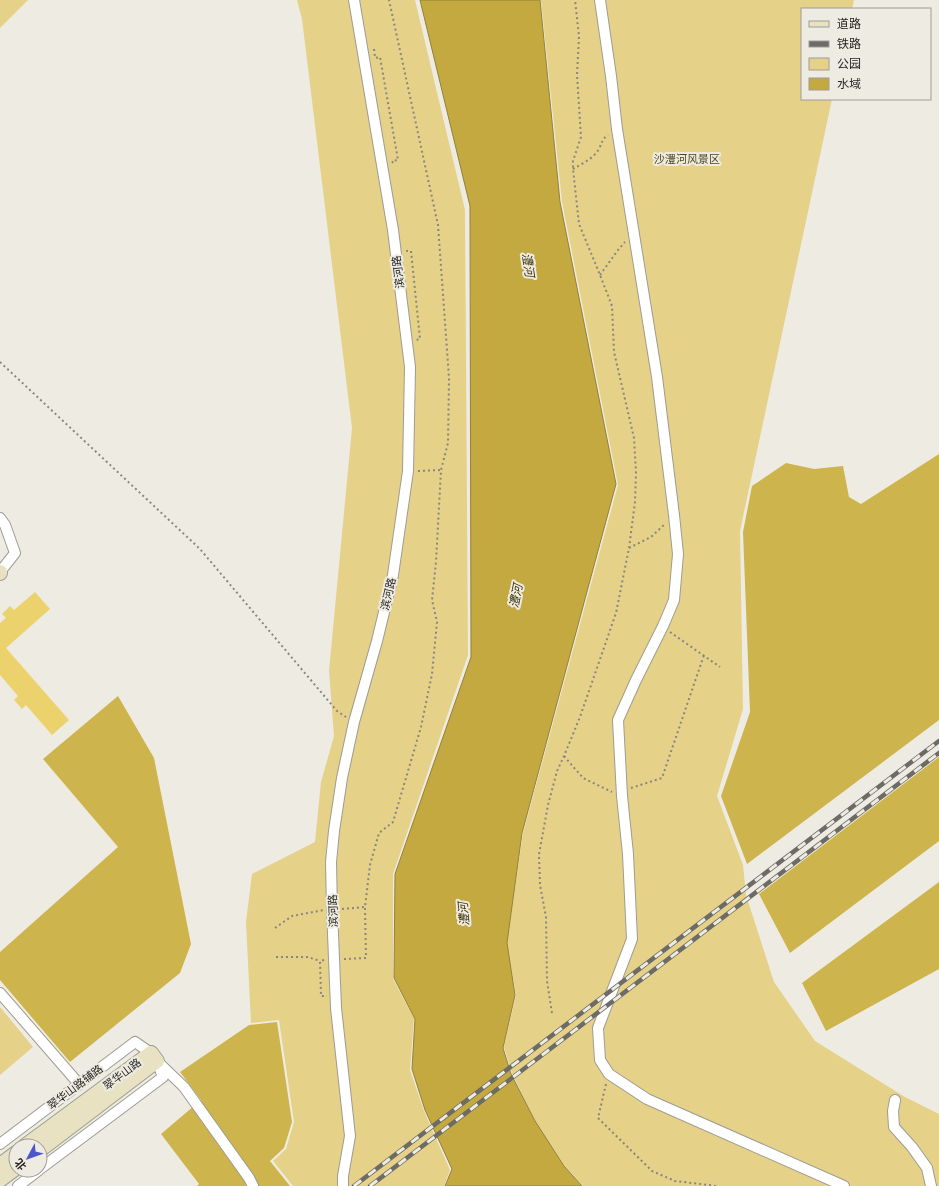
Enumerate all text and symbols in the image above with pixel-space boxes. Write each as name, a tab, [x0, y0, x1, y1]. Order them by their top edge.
legend	[801, 8, 931, 100]
text: 道路	[837, 16, 861, 32]
text: 铁路	[837, 36, 861, 52]
text: 公园	[837, 56, 861, 72]
text: 水域	[837, 76, 861, 92]
park label: 沙澧河风景区	[654, 152, 720, 166]
water label: 澧河	[518, 252, 538, 280]
street label: 滨河路	[389, 255, 407, 289]
street label: 滨河路	[377, 576, 399, 612]
water label: 澧河	[506, 581, 527, 609]
street label: 滨河路	[325, 894, 341, 928]
water label: 澧河	[455, 899, 473, 927]
street label: 翠华山路	[100, 1055, 144, 1093]
street label: 翠华山路辅路	[44, 1062, 106, 1112]
north arrow	[8, 1138, 48, 1178]
text: 北	[12, 1156, 29, 1173]

